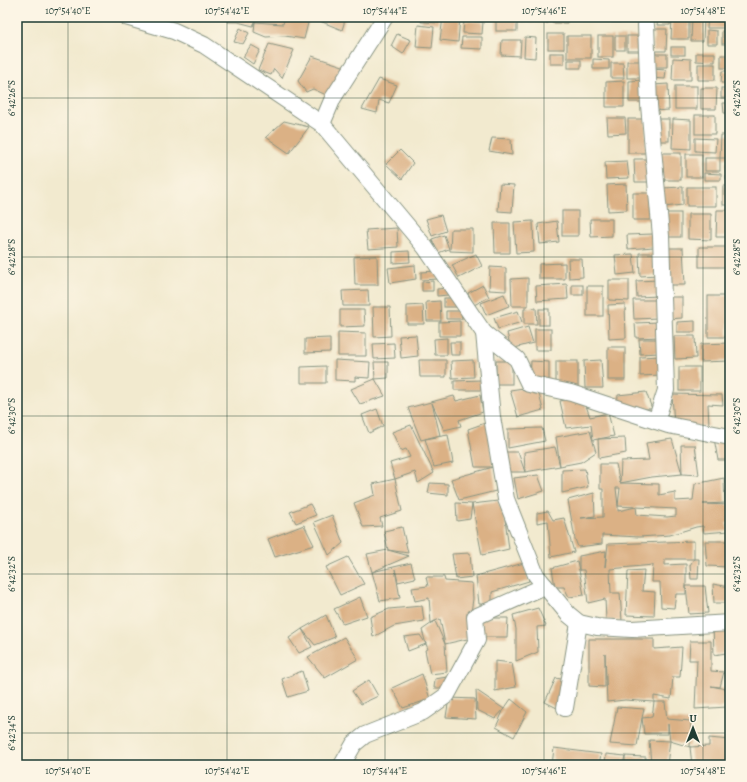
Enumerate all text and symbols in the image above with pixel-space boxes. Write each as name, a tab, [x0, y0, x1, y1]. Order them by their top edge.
text: 107°54'40"E	[45, 4, 91, 17]
text: 107°54'42"E	[205, 4, 249, 17]
text: 107°54'44"E	[363, 4, 407, 17]
text: 107°54'46"E	[522, 4, 566, 17]
text: 107°54'48"E	[681, 4, 725, 17]
text: 6°42'26"S	[5, 80, 18, 116]
text: 6°42'26"S	[730, 80, 743, 116]
text: 6°42'28"S	[5, 239, 18, 275]
text: 6°42'28"S	[730, 239, 743, 275]
text: 6°42'30"S	[5, 398, 18, 434]
text: 6°42'30"S	[730, 398, 743, 434]
text: 6°42'32"S	[5, 556, 18, 592]
text: 6°42'32"S	[730, 556, 743, 592]
north arrow	[673, 708, 713, 748]
text: U	[689, 711, 697, 726]
text: 6°42'34"S	[5, 715, 18, 751]
text: 107°54'40"E	[45, 764, 91, 777]
text: 107°54'42"E	[205, 764, 249, 777]
text: 107°54'44"E	[363, 764, 407, 777]
text: 107°54'46"E	[522, 764, 566, 777]
text: 107°54'48"E	[681, 764, 725, 777]

